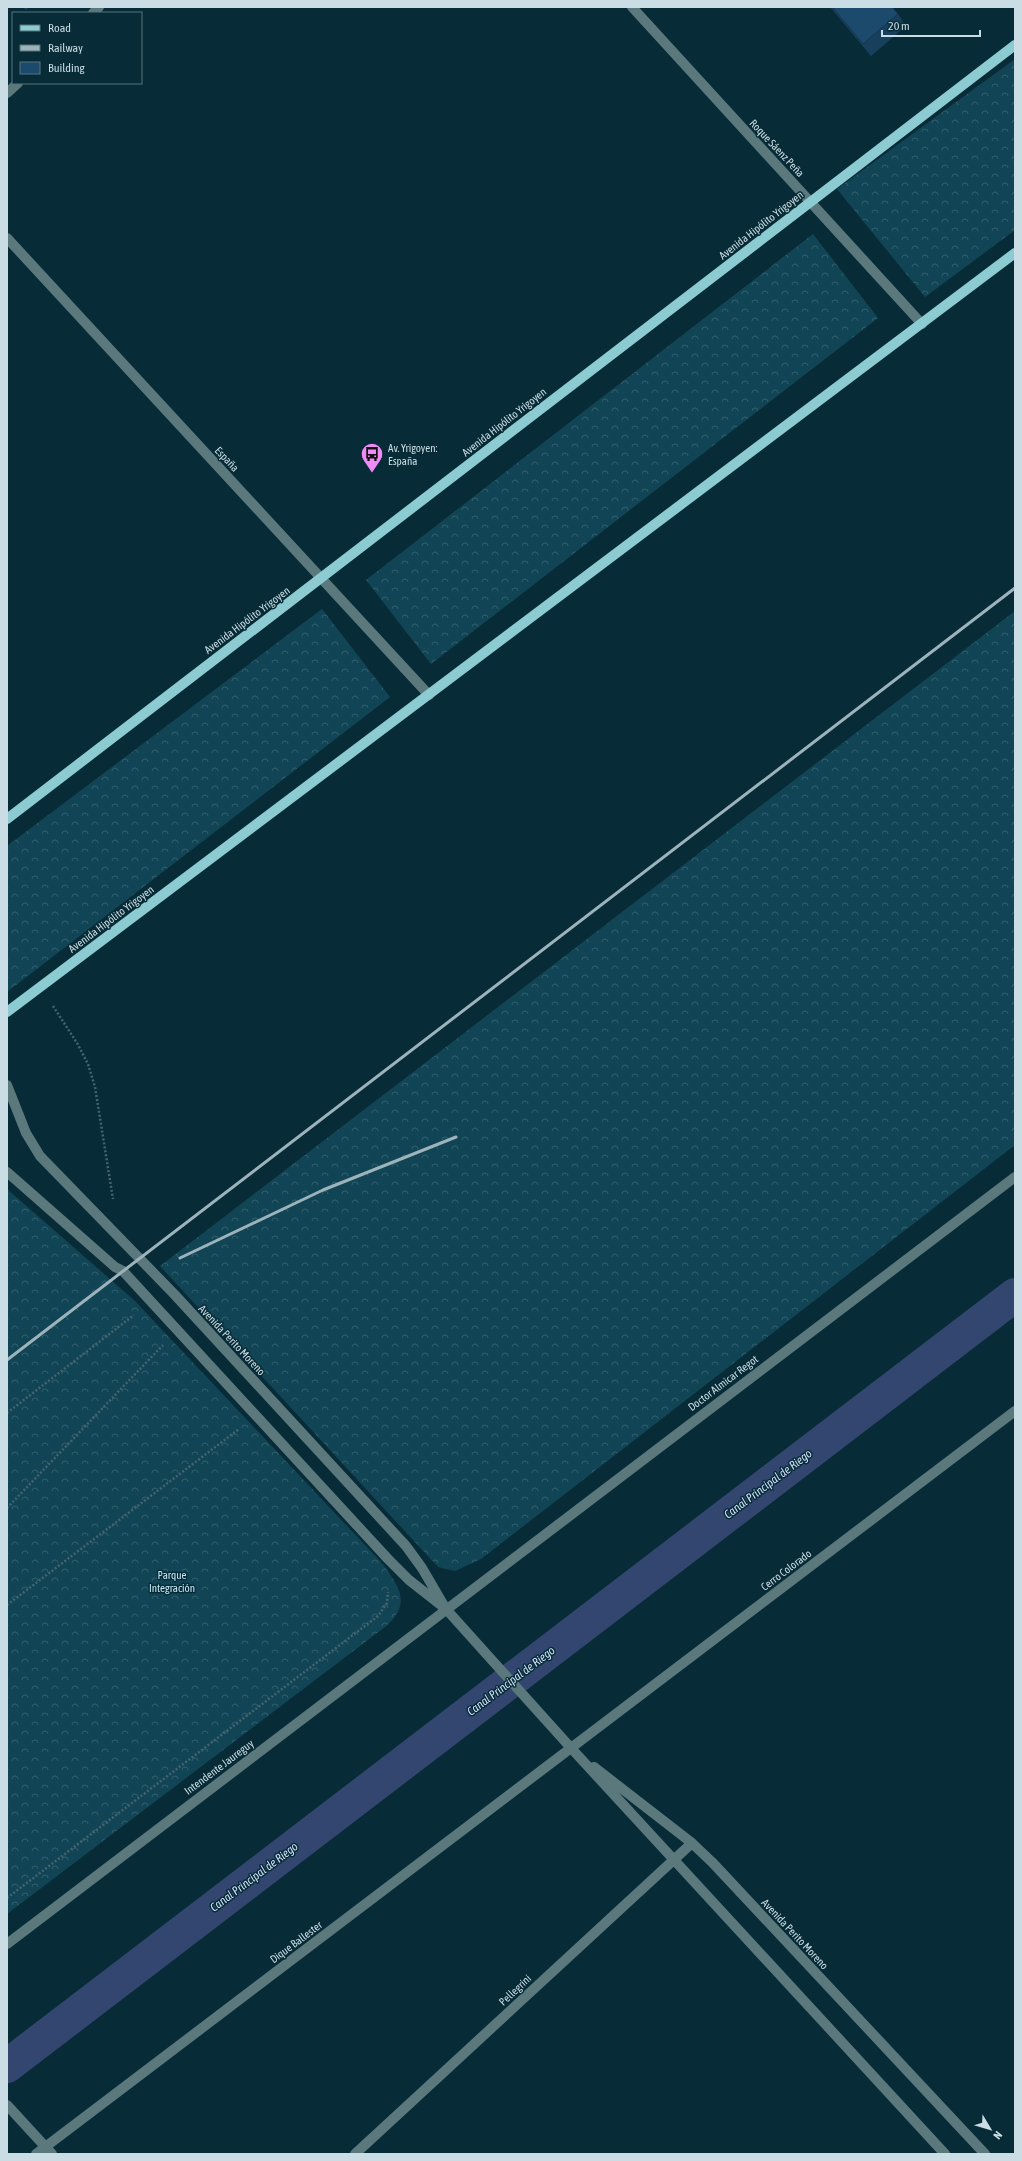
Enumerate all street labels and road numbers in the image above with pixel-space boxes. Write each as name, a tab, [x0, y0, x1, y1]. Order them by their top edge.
street label: Roque Sáenz Peña	[747, 117, 807, 179]
street label: Avenida Hipólito Yrigoyen	[717, 188, 805, 262]
street label: Avenida Hipólito Yrigoyen	[460, 385, 548, 459]
street label: España	[213, 444, 241, 474]
street label: Avenida Hipólito Yrigoyen	[202, 584, 292, 656]
street label: Avenida Hipólito Yrigoyen	[66, 883, 156, 955]
street label: Avenida Perito Moreno	[196, 1302, 268, 1378]
street label: Doctor Almicar Regot	[686, 1353, 760, 1413]
street label: Cerro Colorado	[759, 1547, 813, 1593]
street label: Intendente Jaureguy	[182, 1737, 256, 1797]
street label: Avenida Perito Moreno	[759, 1896, 831, 1972]
street label: Dique Ballester	[268, 1918, 325, 1965]
street label: Pellegrini	[497, 1972, 533, 2008]

